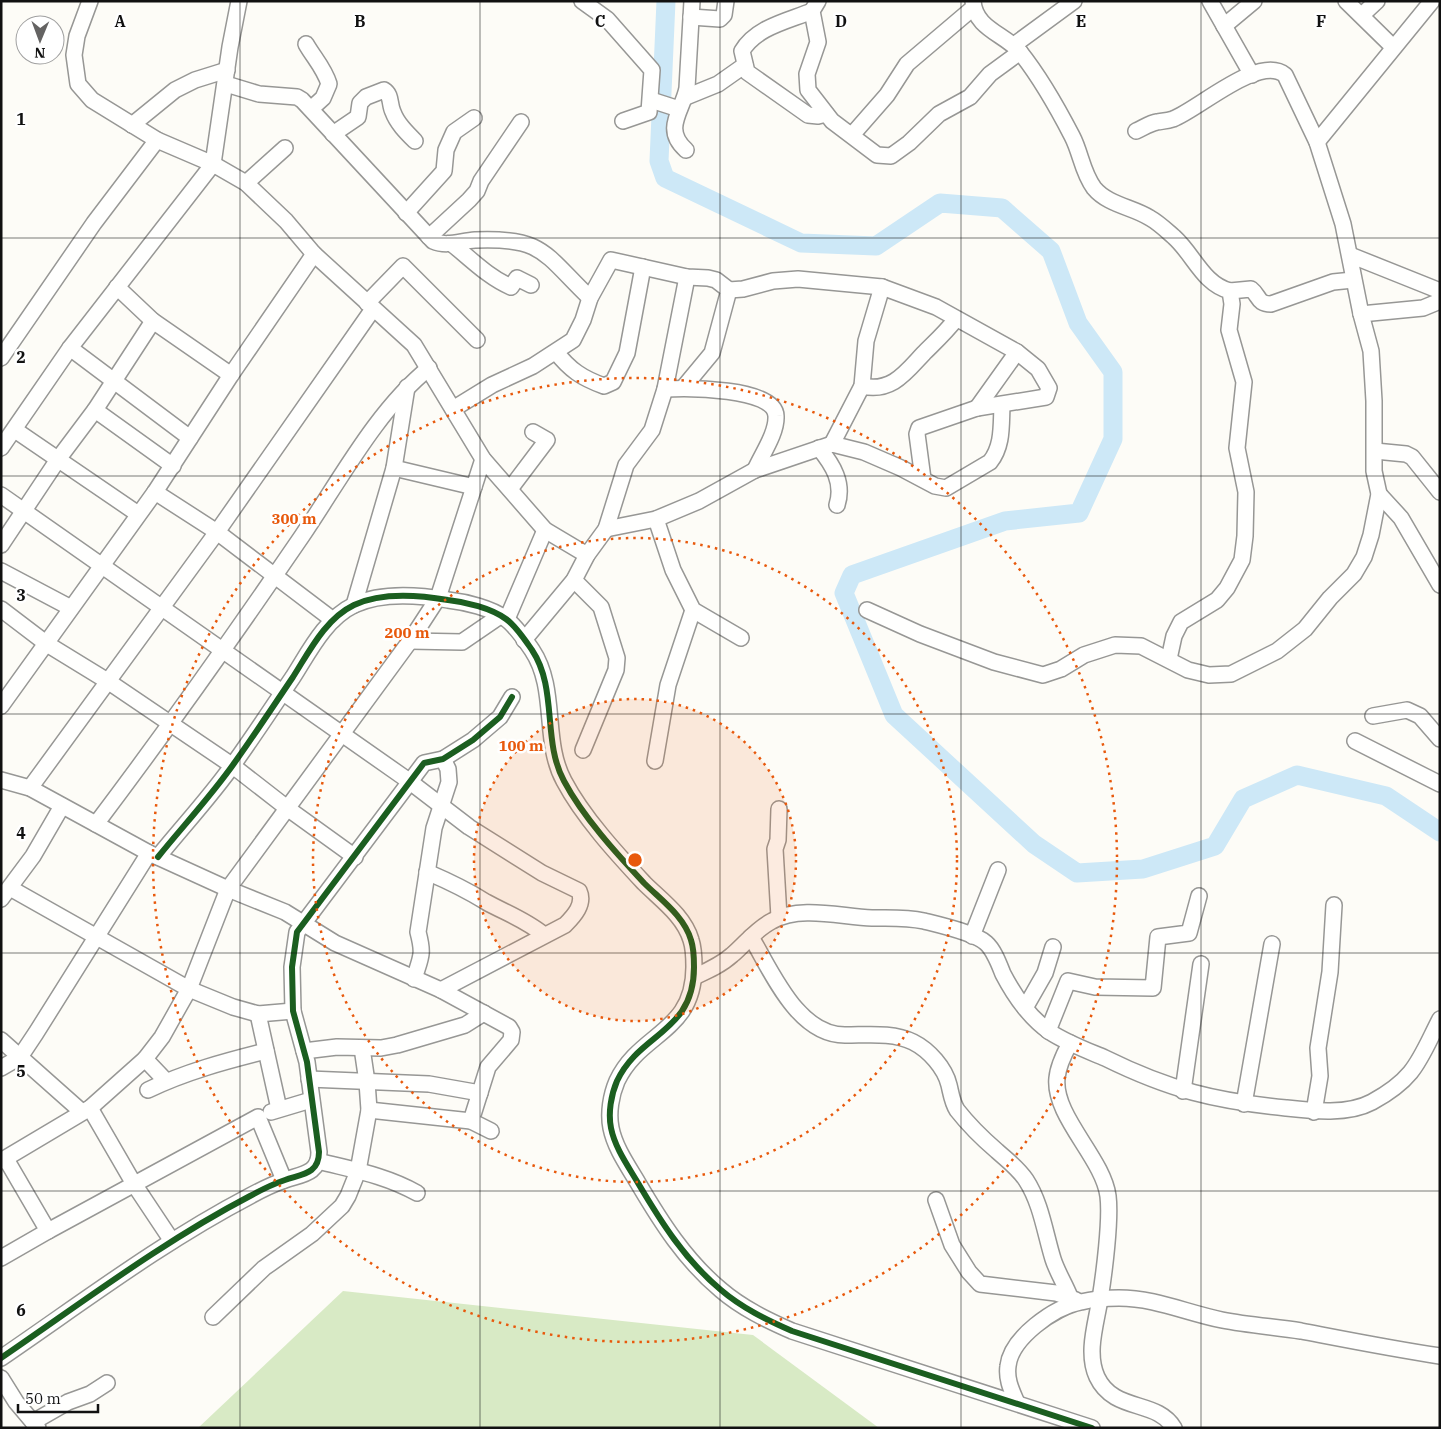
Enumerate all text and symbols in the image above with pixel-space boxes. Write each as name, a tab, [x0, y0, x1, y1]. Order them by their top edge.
text: A	[114, 11, 126, 31]
text: B	[354, 11, 366, 31]
text: C	[595, 11, 605, 31]
text: D	[835, 11, 847, 31]
text: E	[1076, 11, 1086, 31]
text: F	[1316, 11, 1326, 31]
north arrow	[15, 15, 65, 65]
text: N	[34, 44, 45, 62]
text: 1	[16, 109, 26, 129]
text: 2	[16, 347, 26, 367]
text: 300 m	[271, 509, 317, 528]
text: 3	[16, 585, 26, 605]
text: 200 m	[384, 623, 430, 642]
text: 100 m	[498, 736, 544, 755]
text: 4	[16, 823, 26, 843]
centre of rings	[626, 851, 644, 869]
text: 5	[16, 1061, 26, 1081]
text: 6	[16, 1300, 26, 1320]
scale bar	[18, 1382, 98, 1414]
text: 50 m	[25, 1389, 61, 1408]

